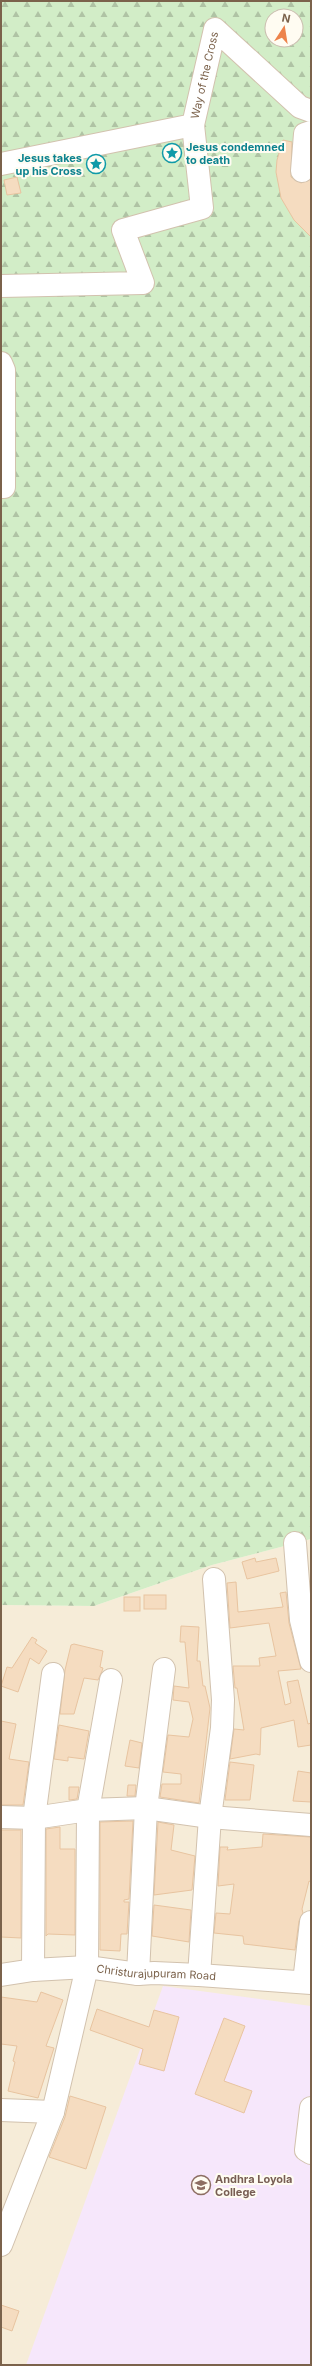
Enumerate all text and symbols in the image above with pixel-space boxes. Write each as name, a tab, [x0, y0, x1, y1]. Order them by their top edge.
north arrow	[264, 8, 304, 48]
text: N	[281, 10, 292, 26]
street label: Way of the Cross	[188, 30, 221, 120]
place label: Jesus condemned to death	[186, 140, 285, 167]
place icon: Jesus condemned to death	[161, 142, 183, 164]
place label: Jesus takes up his Cross	[16, 151, 82, 178]
place icon: Jesus takes up his Cross	[85, 153, 107, 175]
street label: Christurajupuram Road	[96, 1961, 216, 1983]
place label: Andhra Loyola College	[215, 2172, 292, 2199]
school or university icon: Andhra Loyola College	[190, 2174, 212, 2196]

